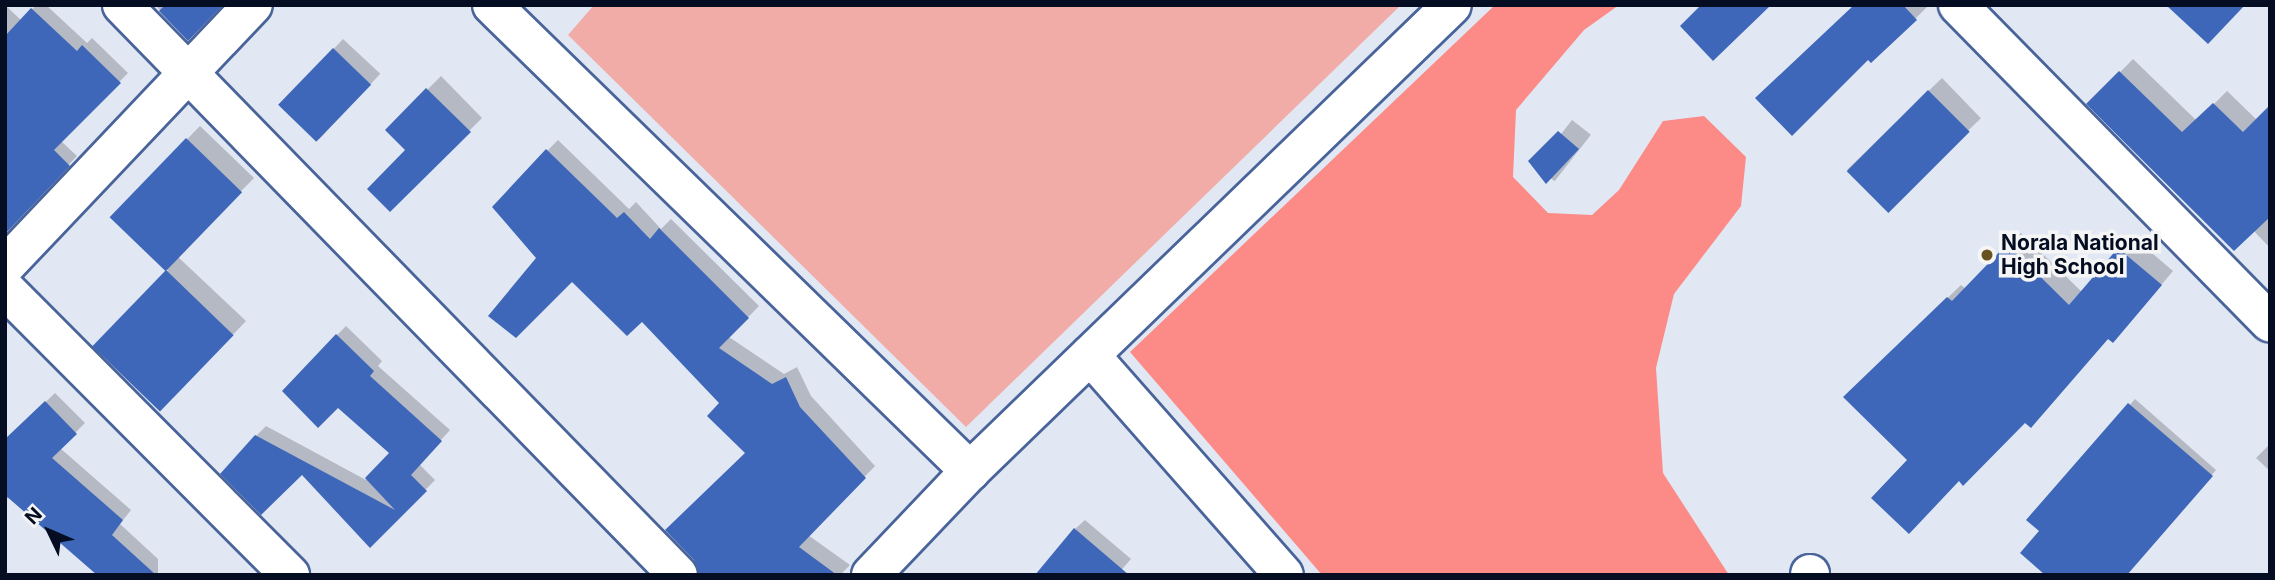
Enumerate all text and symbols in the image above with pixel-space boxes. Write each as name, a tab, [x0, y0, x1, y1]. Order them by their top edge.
place label: Norala National High School	[2001, 230, 2159, 280]
marker: Norala National High School	[1979, 247, 1995, 263]
north arrow	[14, 496, 84, 566]
text: N	[20, 503, 47, 529]

